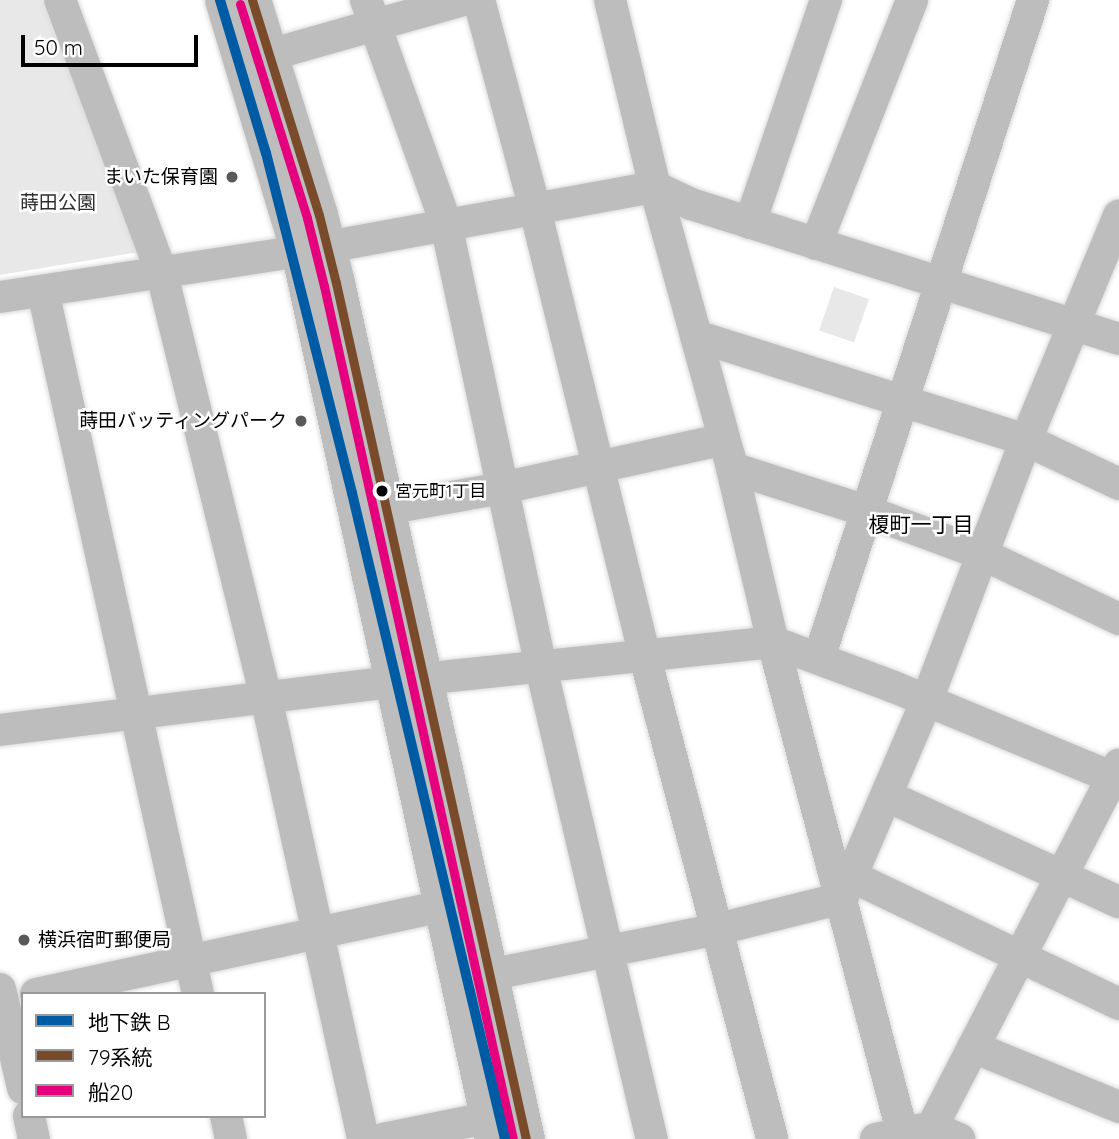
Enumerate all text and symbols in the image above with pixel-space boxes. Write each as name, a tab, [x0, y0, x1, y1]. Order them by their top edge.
scale bar	[24, 21, 201, 65]
text: 50 m	[34, 34, 83, 60]
place label: まいた保育園	[104, 166, 218, 188]
marker: まいた保育園	[224, 169, 240, 185]
park label: 蒔田公園	[20, 192, 96, 214]
place label: 蒔田バッティングパーク	[78, 410, 287, 432]
marker: 蒔田バッティングパーク	[293, 413, 309, 429]
place label: 宮元町1丁目	[395, 481, 486, 501]
marker: 宮元町1丁目	[375, 484, 389, 498]
district label: 榎町一丁目	[869, 511, 973, 537]
place label: 横浜宿町郵便局	[38, 929, 171, 951]
marker: 横浜宿町郵便局	[16, 932, 32, 948]
legend	[21, 992, 266, 1118]
text: 地下鉄 B	[88, 1009, 170, 1035]
text: 79系統	[88, 1044, 153, 1070]
text: 船20	[88, 1079, 133, 1105]

